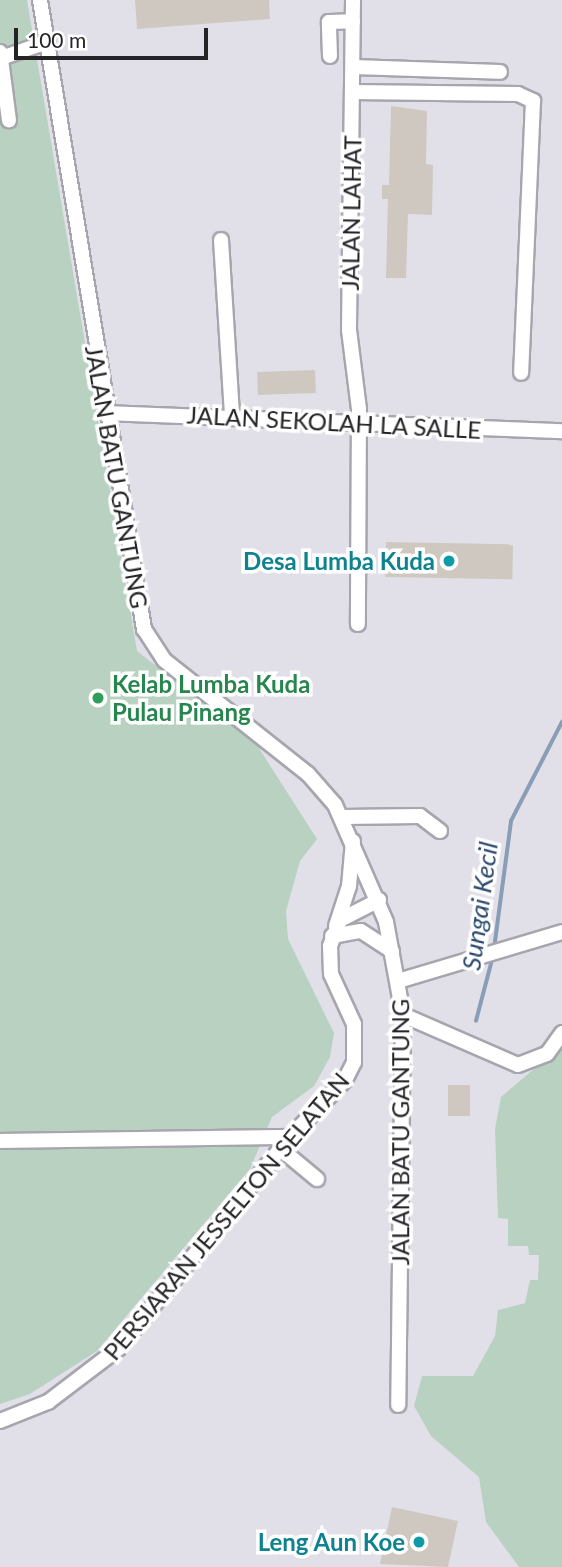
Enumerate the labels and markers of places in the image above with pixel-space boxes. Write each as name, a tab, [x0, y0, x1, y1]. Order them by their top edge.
place label: Desa Lumba Kuda	[243, 547, 435, 575]
marker: Desa Lumba Kuda	[441, 553, 457, 569]
place label: Kelab Lumba Kuda Pulau Pinang	[112, 670, 310, 726]
marker: Kelab Lumba Kuda Pulau Pinang	[90, 690, 106, 706]
place label: Leng Aun Koe	[257, 1528, 405, 1556]
marker: Leng Aun Koe	[411, 1534, 427, 1550]

